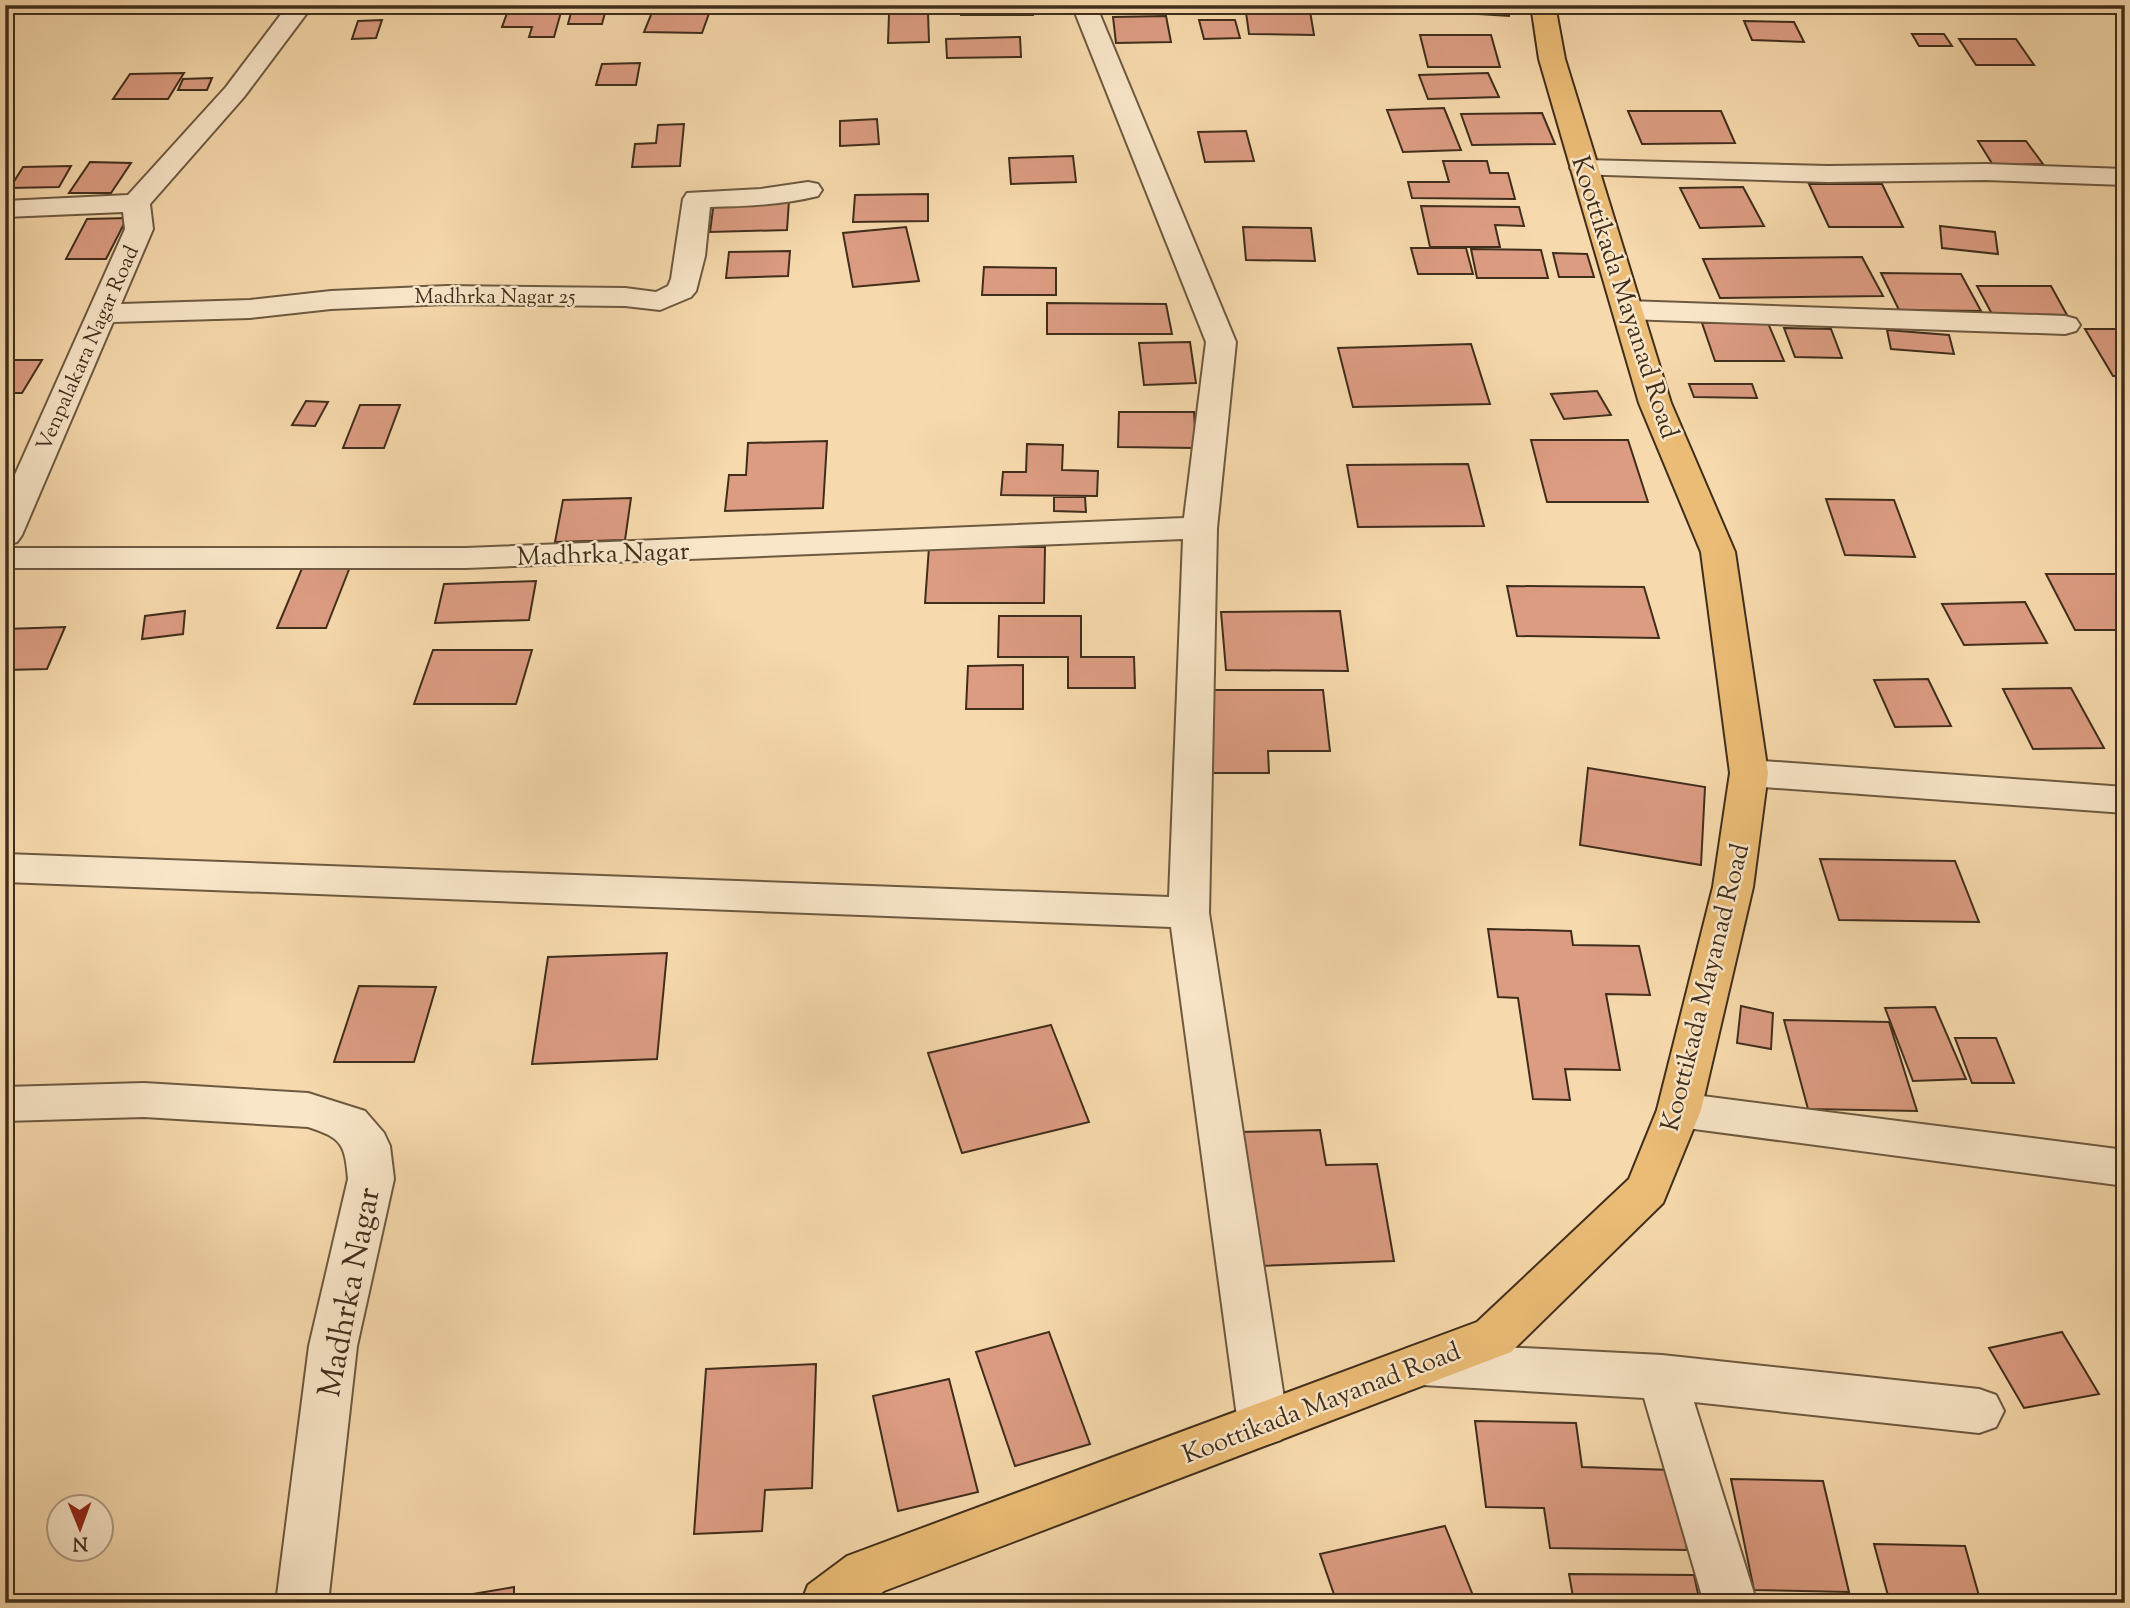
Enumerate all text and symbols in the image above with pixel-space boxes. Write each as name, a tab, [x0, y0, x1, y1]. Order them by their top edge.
street label: Koottikada Mayanad Road	[1560, 152, 1687, 444]
street label: Venpalakara Nagar Road	[30, 241, 148, 456]
street label: Madhrka Nagar 25	[414, 283, 576, 313]
street label: Madhrka Nagar	[516, 534, 690, 577]
street label: Koottikada Mayanad Road	[1653, 840, 1760, 1135]
street label: Madhrka Nagar	[308, 1184, 394, 1401]
street label: Koottikada Mayanad Road	[1177, 1334, 1467, 1475]
north arrow	[46, 1492, 116, 1562]
text: N	[72, 1529, 88, 1556]

